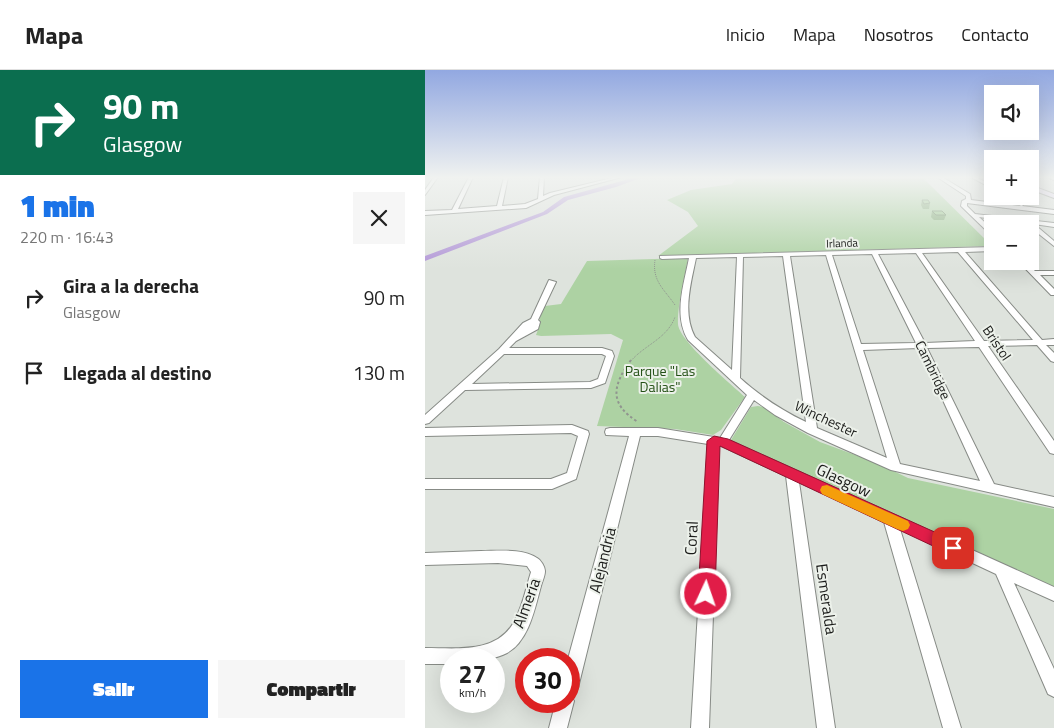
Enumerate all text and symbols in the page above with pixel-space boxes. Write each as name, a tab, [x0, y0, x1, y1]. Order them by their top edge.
text: Mapa	[25, 17, 83, 53]
text: Inicio	[726, 21, 765, 48]
text: Mapa	[793, 21, 836, 48]
text: Nosotros	[864, 21, 933, 48]
text: Contacto	[961, 21, 1029, 48]
text: 90 m	[103, 79, 179, 133]
map controls	[984, 85, 1039, 270]
button: sound	[984, 85, 1039, 140]
icon: right	[20, 90, 85, 155]
text: Glasgow	[103, 127, 182, 161]
button: +	[984, 150, 1039, 205]
text: 1 min	[20, 183, 95, 229]
button: close	[353, 192, 405, 244]
button: −	[984, 215, 1039, 270]
text: 220 m · 16:43	[20, 225, 114, 249]
street label: Irlanda	[826, 234, 859, 252]
text: Gira a la derecha	[63, 271, 199, 300]
text: 90 m	[364, 283, 405, 312]
icon: right	[20, 284, 48, 312]
text: Glasgow	[63, 300, 121, 324]
street label: Bristol	[978, 321, 1017, 365]
street label: Cambridge	[910, 337, 957, 403]
text: Llegada al destino	[63, 358, 212, 387]
text: 130 m	[353, 358, 405, 387]
icon: arrive	[20, 359, 48, 387]
park label: Parque "Las Dalias"	[625, 360, 695, 397]
street label: Winchester	[791, 395, 861, 442]
street label: Glasgow	[813, 457, 875, 503]
street label: Coral	[678, 520, 704, 556]
street label: Alejandria	[582, 525, 622, 595]
pin	[932, 527, 974, 569]
icon: arrive	[939, 534, 967, 562]
street label: Esmeralda	[810, 562, 844, 636]
position arrow	[679, 567, 731, 619]
street label: Almería	[506, 575, 546, 631]
speed limit sign: 30	[515, 648, 580, 713]
text: 27	[458, 655, 487, 693]
button: Salir	[20, 660, 208, 718]
button: Compartir	[218, 660, 405, 718]
text: km/h	[459, 683, 486, 702]

